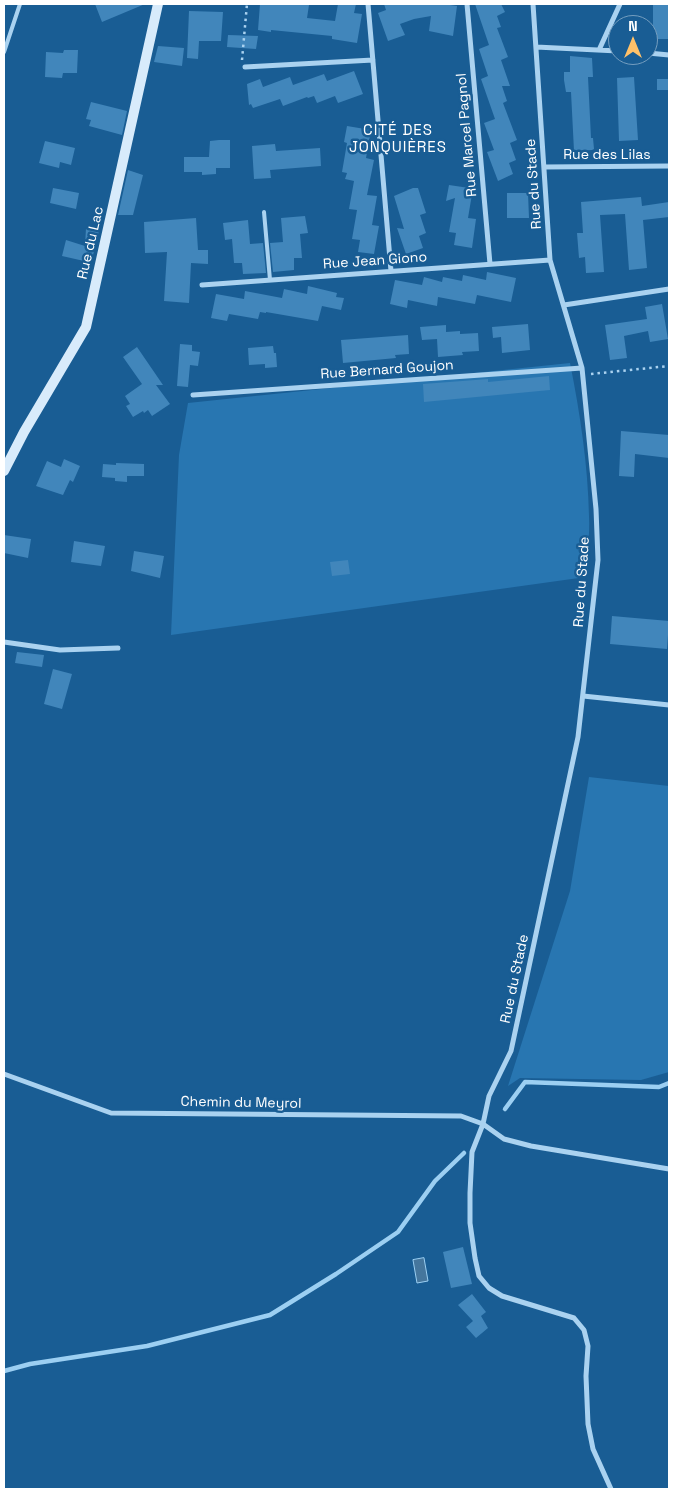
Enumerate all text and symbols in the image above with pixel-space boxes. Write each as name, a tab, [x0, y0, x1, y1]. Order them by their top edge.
north arrow	[608, 15, 658, 65]
text: N	[628, 17, 638, 35]
street label: Rue Marcel Pagnol	[453, 73, 481, 197]
district label: CITÉ DES JONQUIÈRES	[348, 122, 448, 157]
street label: Rue du Stade	[522, 138, 546, 230]
street label: Rue des Lilas	[563, 147, 651, 163]
street label: Rue du Lac	[74, 205, 108, 281]
street label: Rue Jean Giono	[322, 249, 428, 273]
street label: Rue Bernard Goujon	[320, 357, 454, 383]
street label: Rue du Stade	[570, 536, 594, 628]
street label: Rue du Stade	[497, 933, 533, 1025]
street label: Chemin du Meyrol	[180, 1094, 302, 1112]

